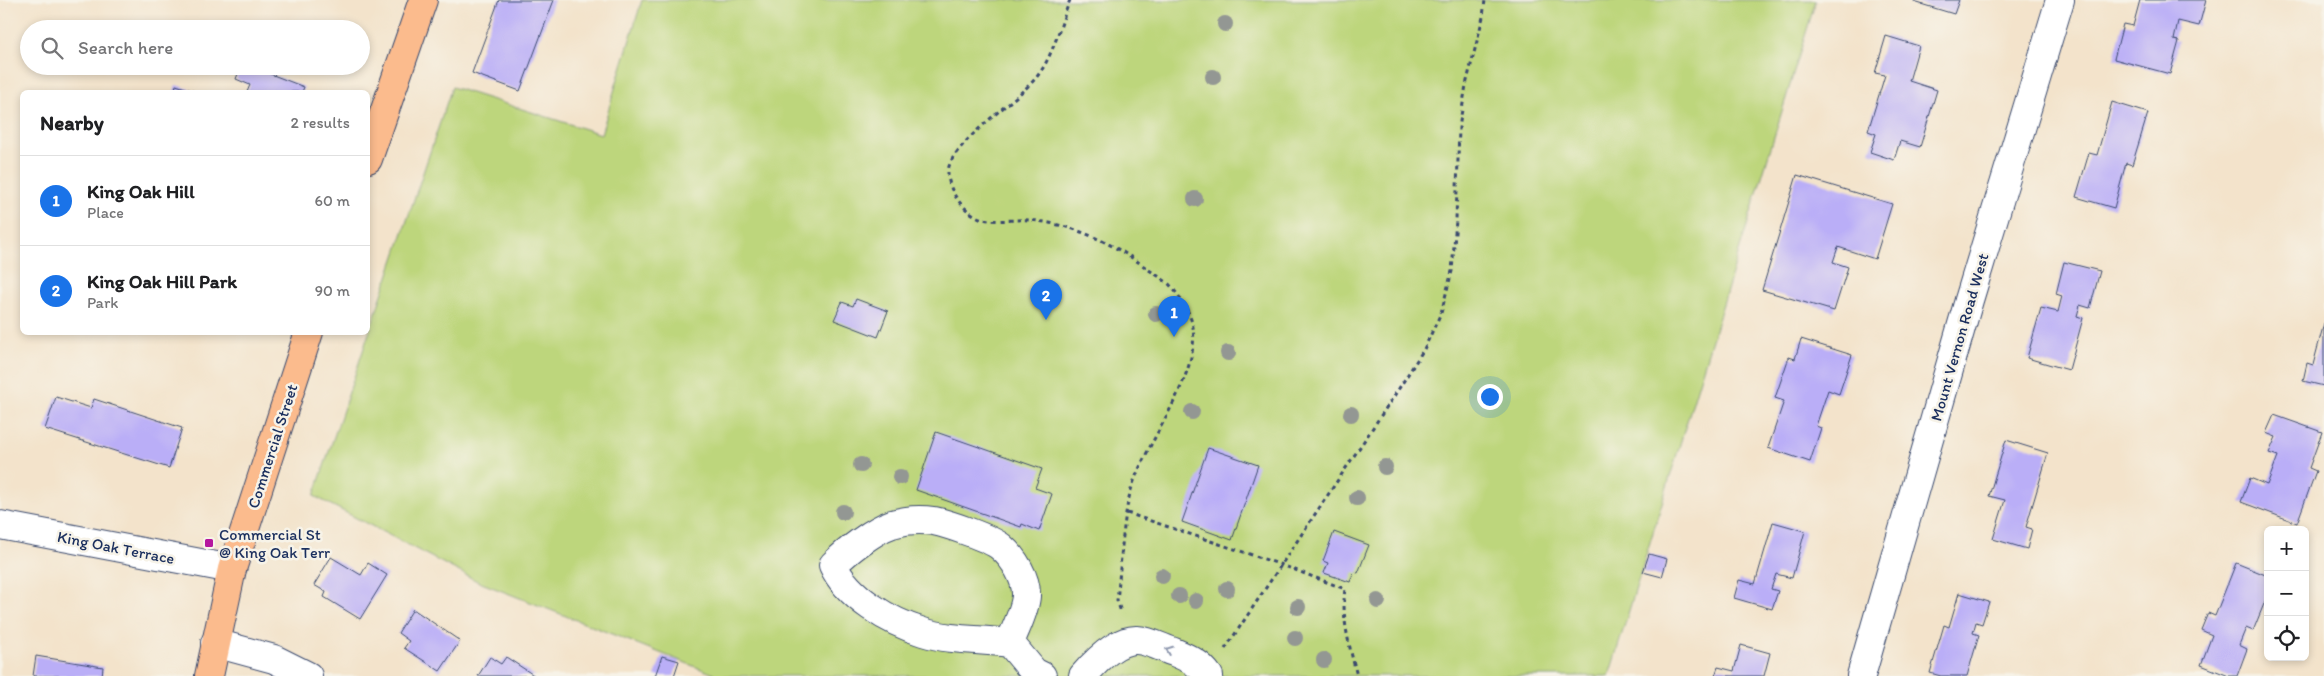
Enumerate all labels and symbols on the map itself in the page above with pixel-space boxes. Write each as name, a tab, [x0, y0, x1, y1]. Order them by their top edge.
street label: Mount Vernon Road West	[1926, 251, 1993, 423]
pin: 2	[1030, 279, 1062, 320]
pin: 1	[1158, 296, 1190, 337]
street label: Commercial Street	[243, 382, 302, 511]
your location	[1477, 384, 1503, 410]
place label: Commercial St @ King Oak Terr	[219, 525, 330, 562]
street label: King Oak Terrace	[56, 527, 176, 568]
marker: Commercial St @ King Oak Terr	[203, 537, 215, 549]
one-way arrow	[1165, 646, 1174, 657]

